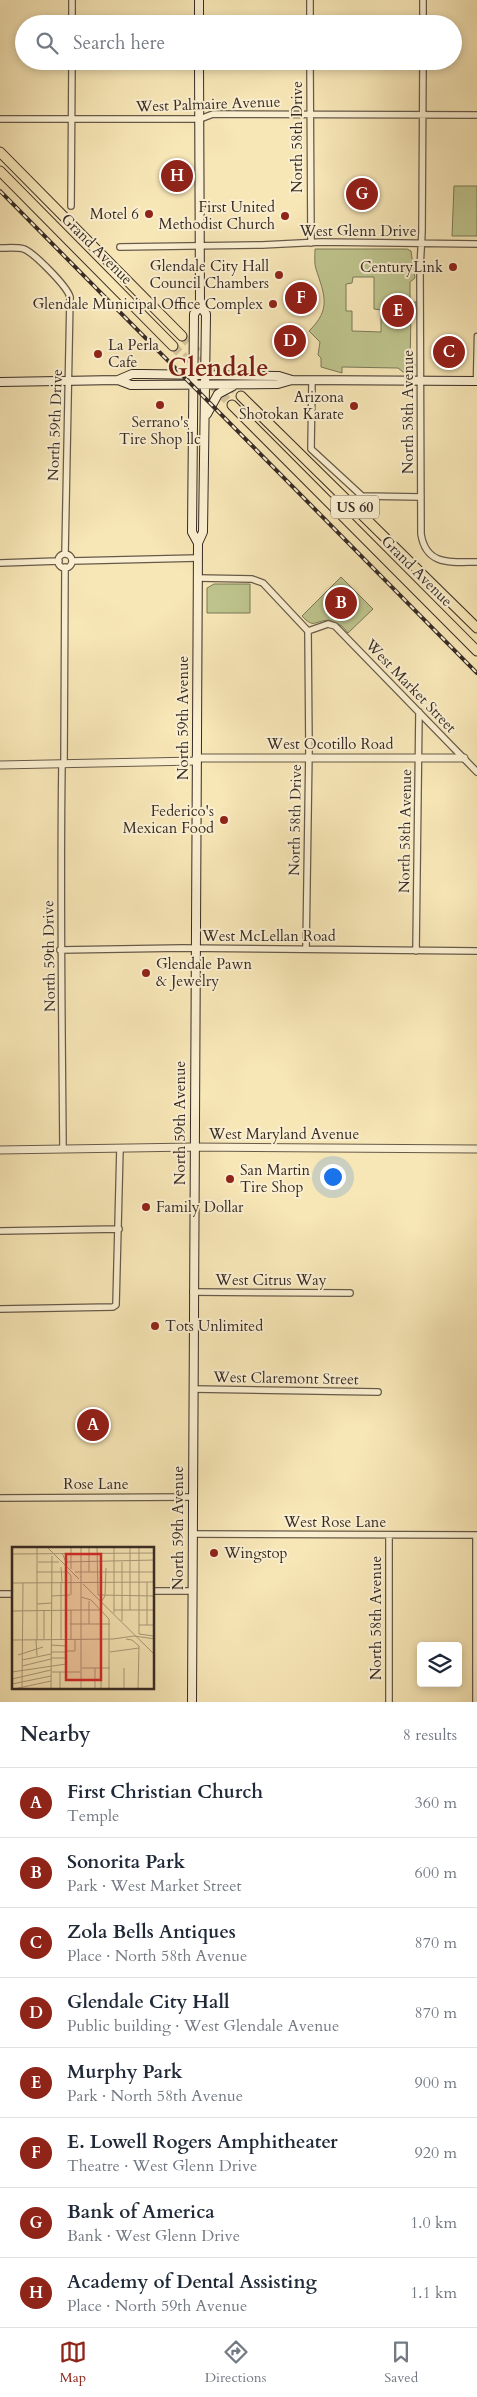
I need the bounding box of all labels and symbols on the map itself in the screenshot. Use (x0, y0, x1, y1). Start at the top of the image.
street label: North 58th Drive (287, 81, 307, 193)
street label: West Palmaire Avenue (134, 91, 281, 117)
pin: H (161, 157, 193, 195)
pin: G (346, 175, 378, 213)
place label: First United Methodist Church (159, 197, 276, 234)
place label: Motel 6 (90, 204, 139, 224)
marker: Motel 6 (143, 208, 155, 220)
street label: Grand Avenue (57, 209, 137, 289)
marker: First United Methodist Church (279, 210, 291, 222)
street label: West Glenn Drive (298, 221, 417, 241)
place label: Glendale City Hall Council Chambers (150, 256, 269, 293)
place label: CenturyLink (360, 257, 443, 277)
marker: CenturyLink (447, 261, 459, 273)
marker: Glendale City Hall Council Chambers (273, 269, 285, 281)
pin: F (285, 279, 317, 317)
pin: E (382, 292, 414, 330)
place label: Glendale Municipal Office Complex (32, 294, 264, 314)
marker: Glendale Municipal Office Complex (267, 298, 279, 310)
pin: D (274, 322, 306, 360)
pin: C (433, 333, 465, 371)
place label: La Perla Cafe (108, 335, 160, 372)
marker: La Perla Cafe (92, 348, 104, 360)
street label: North 58th Avenue (398, 350, 418, 474)
district label: Glendale (167, 351, 269, 385)
street label: North 59th Drive (43, 368, 67, 481)
place label: Arizona Shotokan Karate (239, 387, 345, 424)
marker: Serrano's Tire Shop llc (154, 399, 166, 411)
marker: Arizona Shotokan Karate (348, 400, 360, 412)
place label: Serrano's Tire Shop llc (119, 412, 201, 449)
road number: US 60 (331, 496, 379, 518)
street label: Grand Avenue (377, 531, 457, 611)
pin: B (325, 584, 357, 622)
street label: West Market Street (360, 634, 461, 737)
street label: North 59th Avenue (173, 656, 193, 780)
street label: West Ocotillo Road (266, 734, 393, 754)
street label: North 58th Drive (284, 764, 306, 876)
street label: North 58th Avenue (394, 768, 416, 893)
place label: Federico's Mexican Food (123, 801, 214, 838)
marker: Federico's Mexican Food (218, 814, 230, 826)
street label: North 59th Drive (38, 900, 60, 1012)
street label: West McLellan Road (201, 926, 336, 946)
place label: Glendale Pawn & Jewelry (156, 954, 253, 991)
marker: Glendale Pawn & Jewelry (140, 967, 152, 979)
street label: North 59th Avenue (170, 1061, 190, 1185)
street label: West Maryland Avenue (208, 1124, 360, 1144)
place label: San Martin Tire Shop (240, 1160, 311, 1197)
your location (320, 1164, 346, 1190)
marker: San Martin Tire Shop (224, 1173, 236, 1185)
place label: Family Dollar (156, 1197, 244, 1217)
marker: Family Dollar (140, 1201, 152, 1213)
street label: West Citrus Way (214, 1270, 327, 1290)
place label: Tots Unlimited (165, 1316, 263, 1336)
marker: Tots Unlimited (149, 1320, 161, 1332)
street label: West Claremont Street (212, 1367, 359, 1389)
pin: A (77, 1406, 109, 1444)
street label: North 59th Avenue (168, 1466, 188, 1590)
street label: Rose Lane (63, 1474, 129, 1494)
street label: West Rose Lane (283, 1512, 386, 1532)
place label: Wingstop (223, 1543, 288, 1563)
inset map (12, 1547, 155, 1690)
marker: Wingstop (208, 1547, 220, 1559)
street label: North 58th Avenue (366, 1556, 386, 1680)

